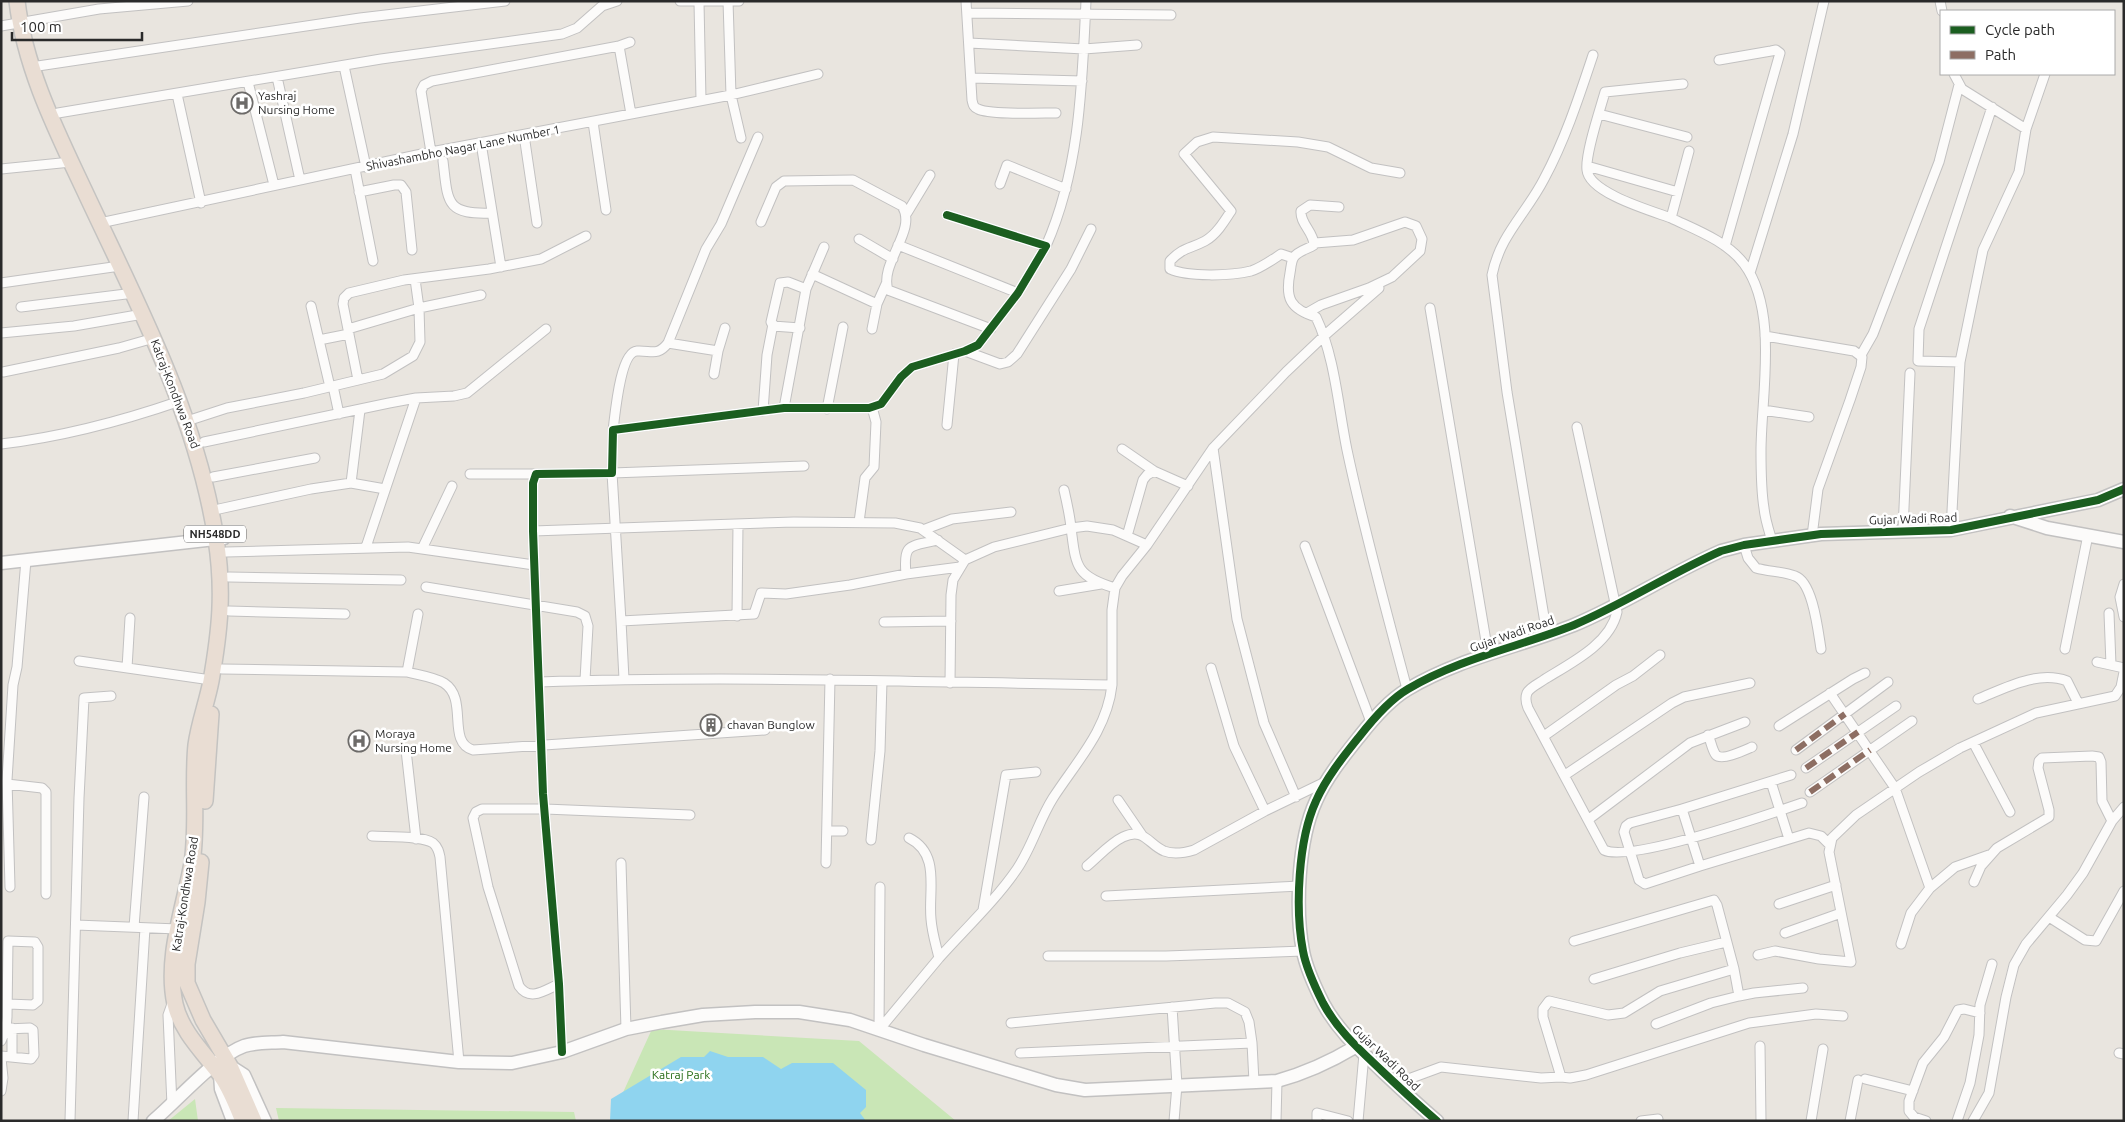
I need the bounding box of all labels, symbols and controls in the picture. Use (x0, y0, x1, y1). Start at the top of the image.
scale bar (12, 10, 142, 42)
legend (1940, 10, 2115, 75)
text: 100 m (20, 18, 62, 35)
text: Cycle path (1985, 21, 2055, 38)
text: Path (1985, 46, 2016, 63)
place label: Yashraj Nursing Home (258, 89, 335, 116)
hospital icon: Yashraj Nursing Home (230, 91, 254, 115)
street label: Shivashambho Nagar Lane Number 1 (365, 122, 561, 173)
street label: Katraj-Kondhwa Road (149, 337, 202, 450)
street label: Gujar Wadi Road (1869, 510, 1957, 527)
road number: NH548DD (184, 526, 246, 542)
street label: Gujar Wadi Road (1468, 613, 1556, 654)
building icon: chavan Bunglow (699, 713, 723, 737)
place label: chavan Bunglow (727, 718, 816, 731)
place label: Moraya Nursing Home (375, 727, 452, 754)
hospital icon: Moraya Nursing Home (347, 729, 371, 753)
street label: Katraj-Kondhwa Road (169, 836, 200, 952)
street label: Gujar Wadi Road (1350, 1022, 1423, 1093)
park label: Katraj Park (652, 1068, 710, 1081)

